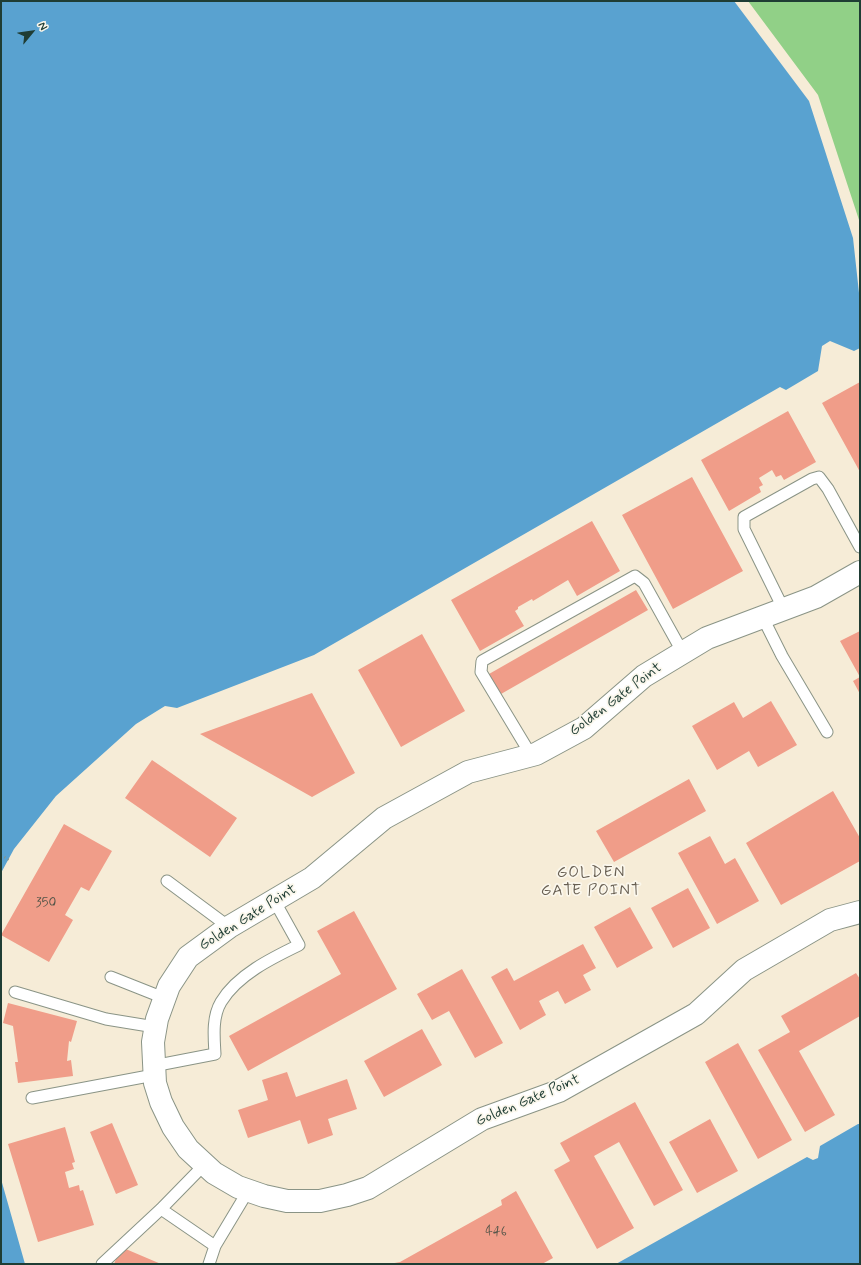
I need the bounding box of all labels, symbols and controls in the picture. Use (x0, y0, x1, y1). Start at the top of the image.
north arrow (12, 12, 52, 52)
text: N (35, 20, 50, 33)
street label: Golden Gate Point (566, 659, 666, 741)
district label: GOLDEN GATE POINT (537, 864, 645, 902)
street label: Golden Gate Point (196, 881, 300, 955)
house number: 350 (36, 895, 56, 911)
street label: Golden Gate Point (473, 1071, 583, 1131)
house number: 446 (485, 1224, 507, 1240)

